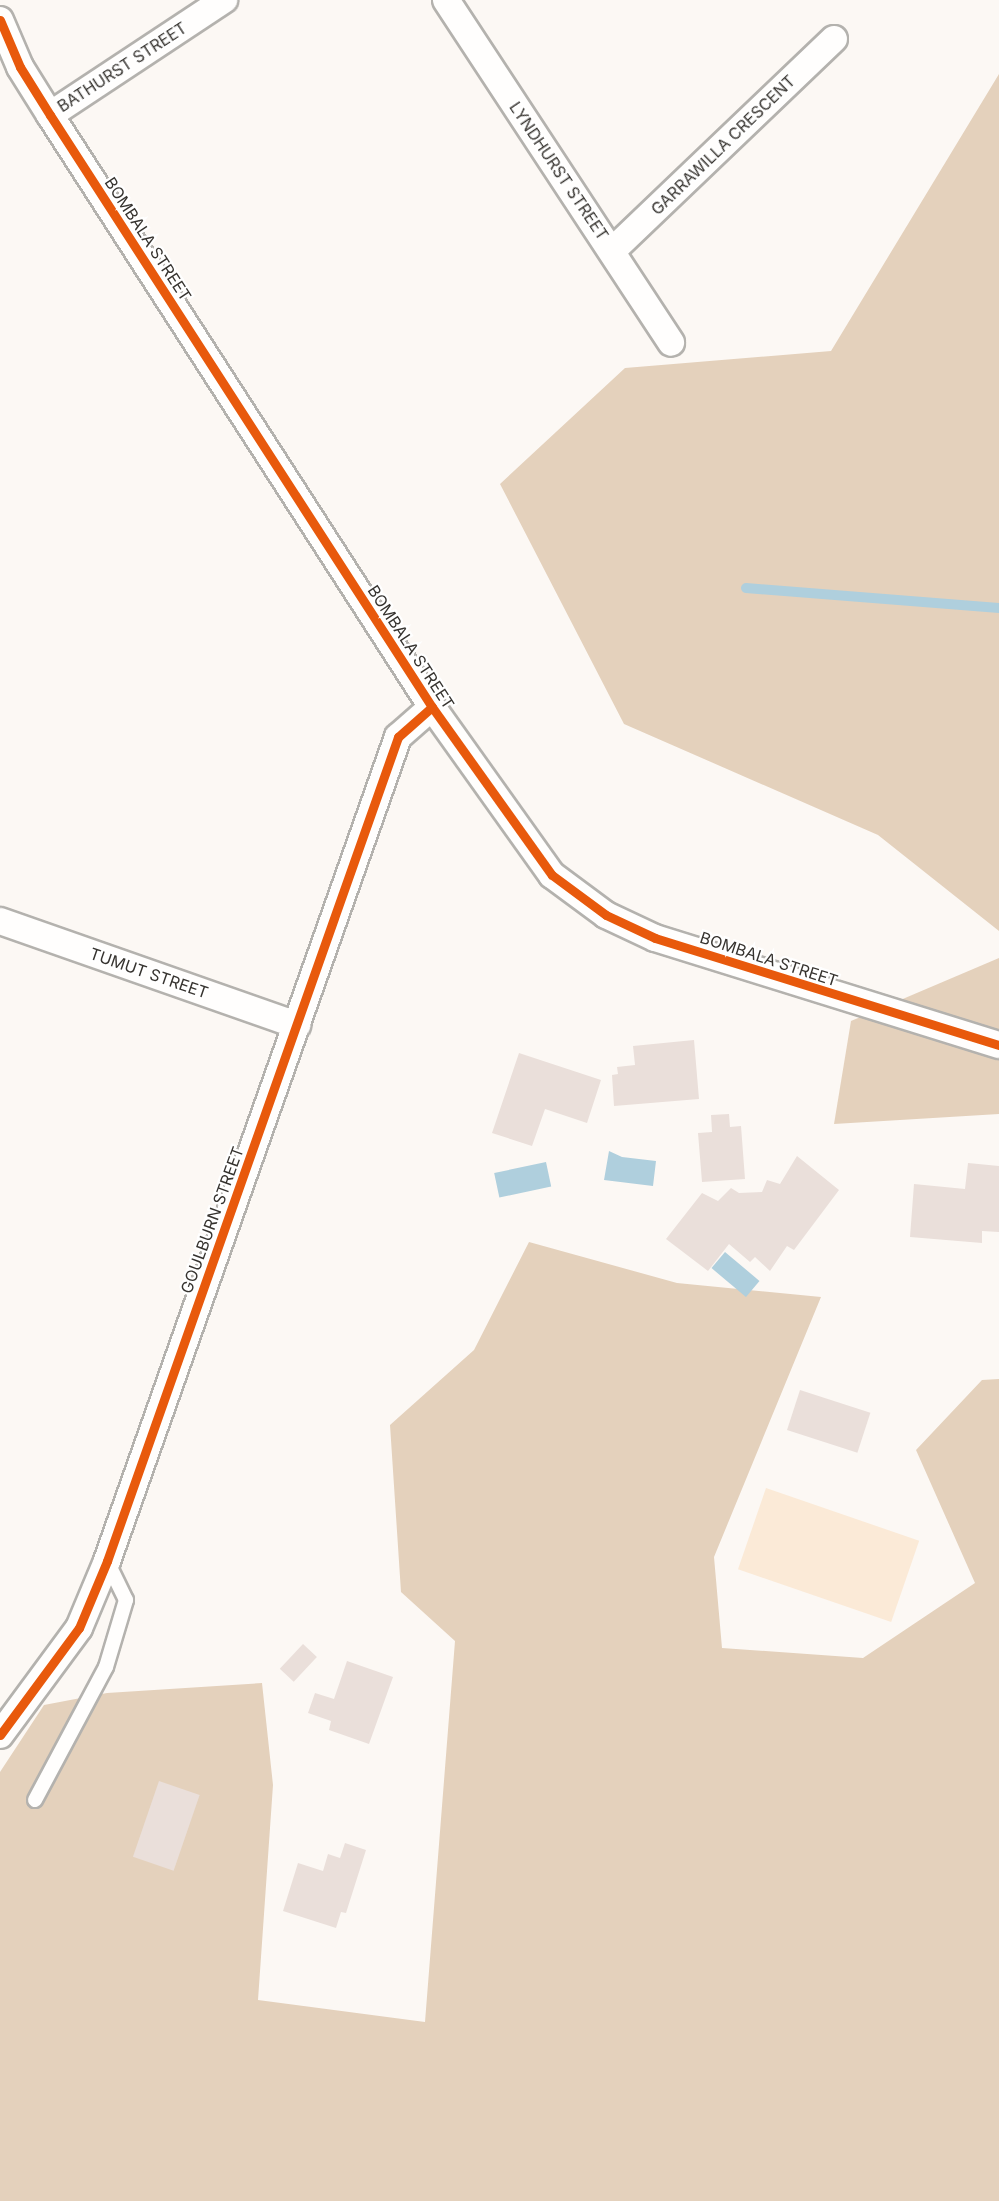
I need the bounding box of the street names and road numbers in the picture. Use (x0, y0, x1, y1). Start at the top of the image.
street label: BATHURST STREET (54, 18, 190, 116)
street label: GARRAWILLA CRESCENT (647, 71, 799, 219)
street label: LYNDHURST STREET (506, 98, 612, 244)
street label: BOMBALA STREET (101, 174, 195, 304)
street label: BOMBALA STREET (364, 582, 458, 712)
street label: BOMBALA STREET (698, 928, 840, 990)
street label: TUMUT STREET (87, 944, 211, 1002)
street label: GOULBURN STREET (177, 1144, 247, 1296)

